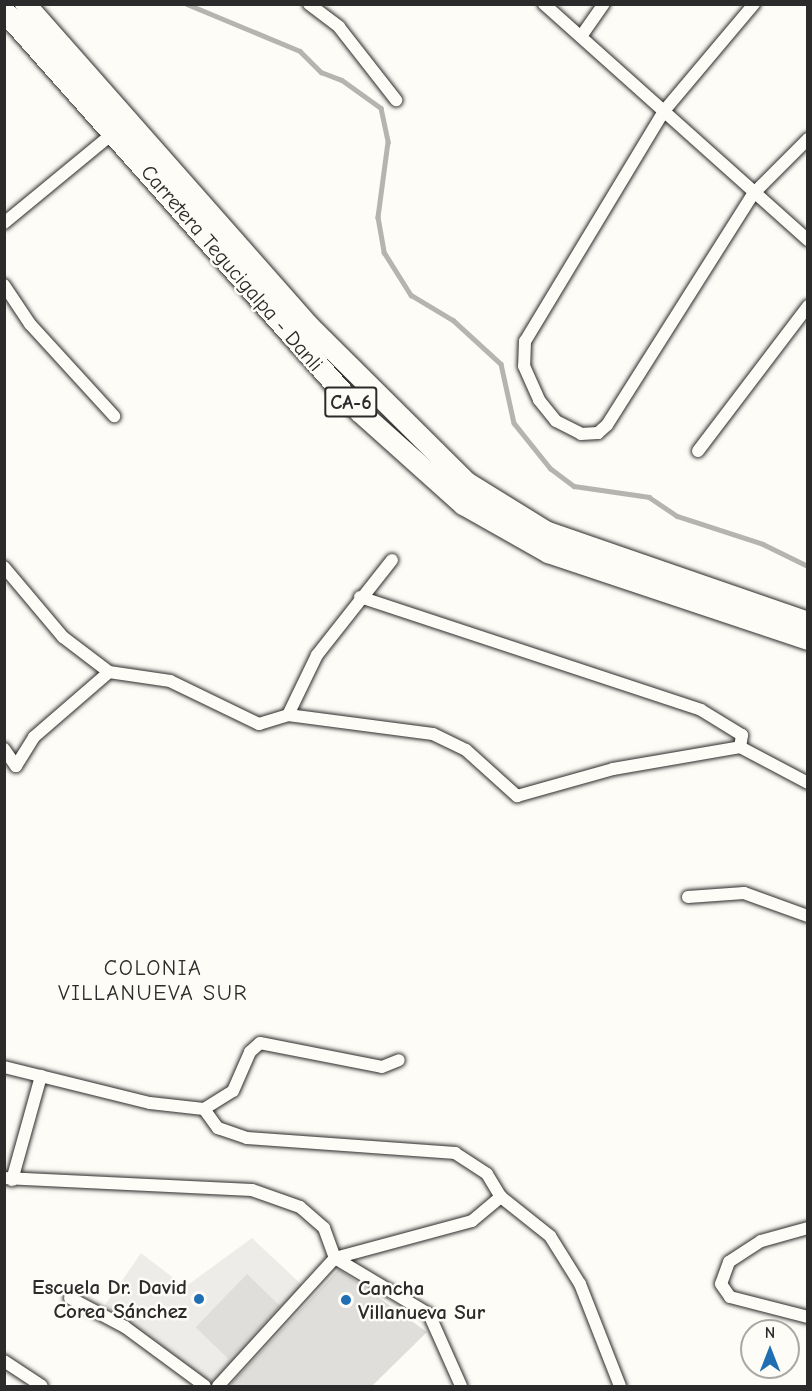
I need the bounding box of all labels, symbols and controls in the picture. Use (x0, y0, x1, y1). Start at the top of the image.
street label: Carretera Tegucigalpa - Danli (136, 160, 328, 376)
road number: CA-6 (324, 385, 378, 419)
district label: COLONIA VILLANUEVA SUR (58, 955, 248, 1006)
place label: Escuela Dr. David Corea Sánchez (32, 1274, 187, 1324)
place label: Cancha Villanueva Sur (358, 1275, 485, 1325)
marker: Escuela Dr. David Corea Sánchez (192, 1292, 206, 1306)
marker: Cancha Villanueva Sur (339, 1293, 353, 1307)
north arrow (740, 1319, 800, 1379)
text: N (765, 1324, 775, 1342)

